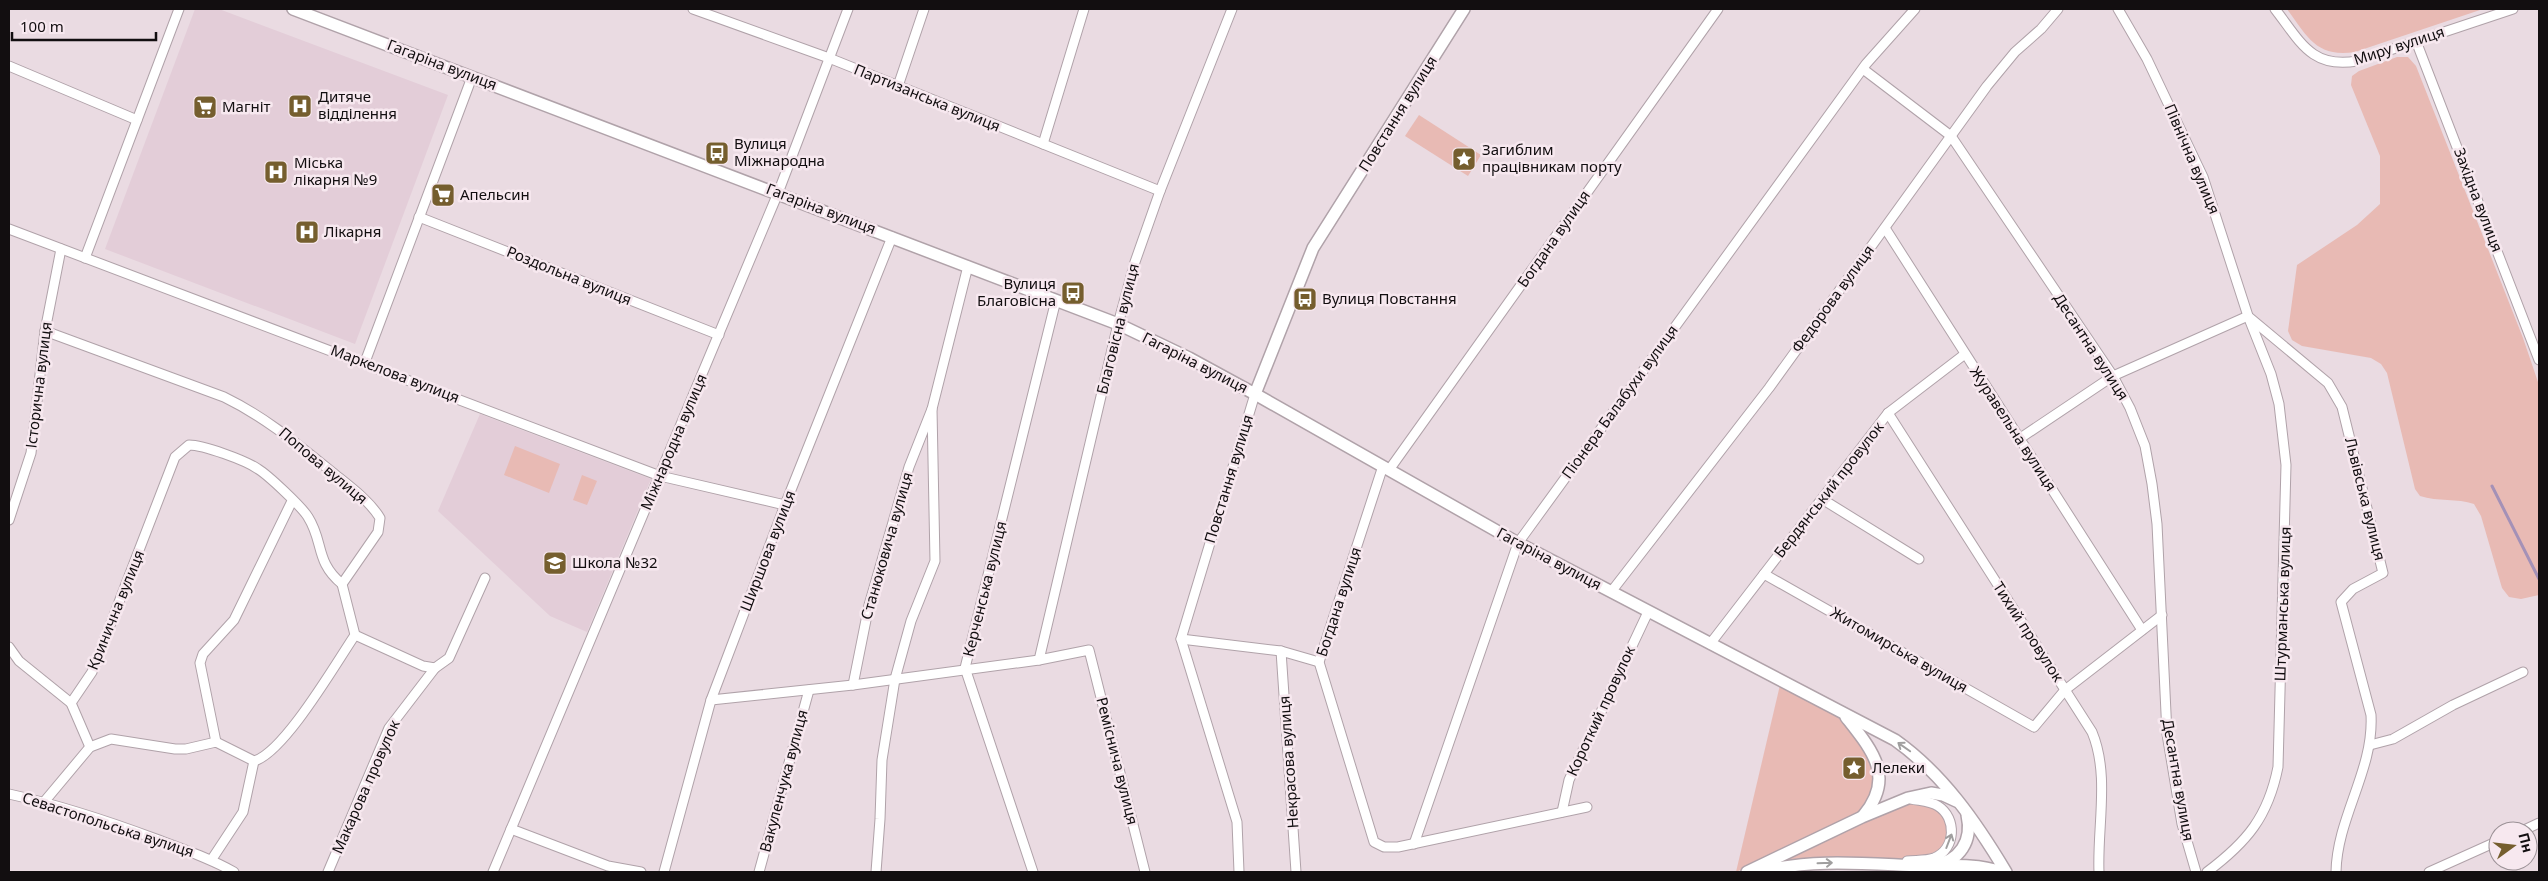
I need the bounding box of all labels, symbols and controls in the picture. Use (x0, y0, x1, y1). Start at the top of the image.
scale bar (12, 10, 156, 42)
text: 100 m (20, 16, 64, 36)
street label: Миру вулиця (2351, 21, 2447, 69)
street label: Гагаріна вулиця (385, 34, 500, 94)
street label: Повстання вулиця (1353, 52, 1441, 175)
street label: Партизанська вулиця (851, 59, 1003, 136)
place label: Дитяче відділення (318, 86, 397, 123)
hospital icon: Дитяче відділення (287, 93, 313, 119)
supermarket icon: Магніт (192, 94, 218, 120)
place label: Магніт (222, 96, 271, 116)
street label: Північна вулиця (2161, 100, 2225, 217)
place label: Вулиця Міжнародна (734, 133, 825, 170)
place label: Загиблим працівникам порту (1482, 139, 1622, 176)
bus stop icon: Вулиця Міжнародна (704, 140, 730, 166)
street label: Західна вулиця (2450, 145, 2508, 255)
place icon: Загиблим працівникам порту (1451, 146, 1477, 172)
place label: Міська лікарня №9 (294, 152, 377, 189)
hospital icon: Міська лікарня №9 (263, 159, 289, 185)
street label: Гагаріна вулиця (764, 178, 879, 238)
supermarket icon: Апельсин (430, 182, 456, 208)
place label: Апельсин (460, 184, 530, 204)
street label: Богдана вулиця (1512, 186, 1594, 291)
hospital icon: Лікарня (294, 219, 320, 245)
place label: Лікарня (324, 221, 381, 241)
street label: Роздольна вулиця (504, 241, 635, 309)
street label: Федорова вулиця (1786, 241, 1878, 356)
street label: Благовісна вулиця (1091, 261, 1143, 396)
place label: Вулиця Благовісна (977, 273, 1056, 310)
bus stop icon: Вулиця Благовісна (1060, 280, 1086, 306)
bus stop icon: Вулиця Повстання (1292, 286, 1318, 312)
place label: Вулиця Повстання (1322, 288, 1457, 308)
street label: Десантна вулиця (2050, 289, 2134, 404)
street label: Історична вулиця (20, 321, 56, 449)
street label: Піонера Балабухи вулиця (1557, 321, 1682, 482)
street label: Гагаріна вулиця (1139, 327, 1252, 397)
street label: Маркелова вулиця (328, 339, 463, 407)
street label: Журавельна вулиця (1966, 362, 2062, 495)
street label: Міжнародна вулиця (635, 371, 711, 513)
street label: Повстання вулиця (1199, 412, 1257, 545)
street label: Бердянський провулок (1769, 417, 1888, 562)
street label: Попова вулиця (275, 422, 372, 508)
street label: Львівська вулиця (2341, 435, 2391, 562)
street label: Станюковича вулиця (855, 470, 917, 622)
street label: Ширшова вулиця (735, 487, 799, 614)
street label: Керченська вулиця (957, 519, 1011, 659)
street label: Гагаріна вулиця (1494, 522, 1605, 594)
street label: Штурманська вулиця (2269, 526, 2295, 682)
street label: Богдана вулиця (1311, 544, 1365, 659)
street label: Кринична вулиця (82, 547, 148, 673)
school or university icon: Школа №32 (542, 550, 568, 576)
place label: Школа №32 (572, 552, 658, 572)
street label: Тихий провулок (1989, 578, 2069, 685)
street label: Житомирська вулиця (1827, 602, 1972, 697)
street label: Короткий провулок (1561, 642, 1639, 779)
street label: Реміснича вулиця (1092, 695, 1143, 827)
street label: Некрасова вулиця (1273, 695, 1303, 829)
street label: Вакуленчука вулиця (754, 707, 812, 854)
street label: Макарова провулок (327, 716, 404, 857)
street label: Десантна вулиця (2158, 717, 2200, 842)
one-way arrow (1898, 742, 1912, 752)
place icon: Лелеки (1841, 755, 1867, 781)
place label: Лелеки (1872, 757, 1925, 777)
street label: Севастопольська вулиця (20, 787, 197, 861)
north arrow (2488, 821, 2538, 871)
text: Пн (2514, 830, 2538, 855)
one-way arrow (1945, 834, 1954, 849)
one-way arrow (1816, 858, 1833, 868)

